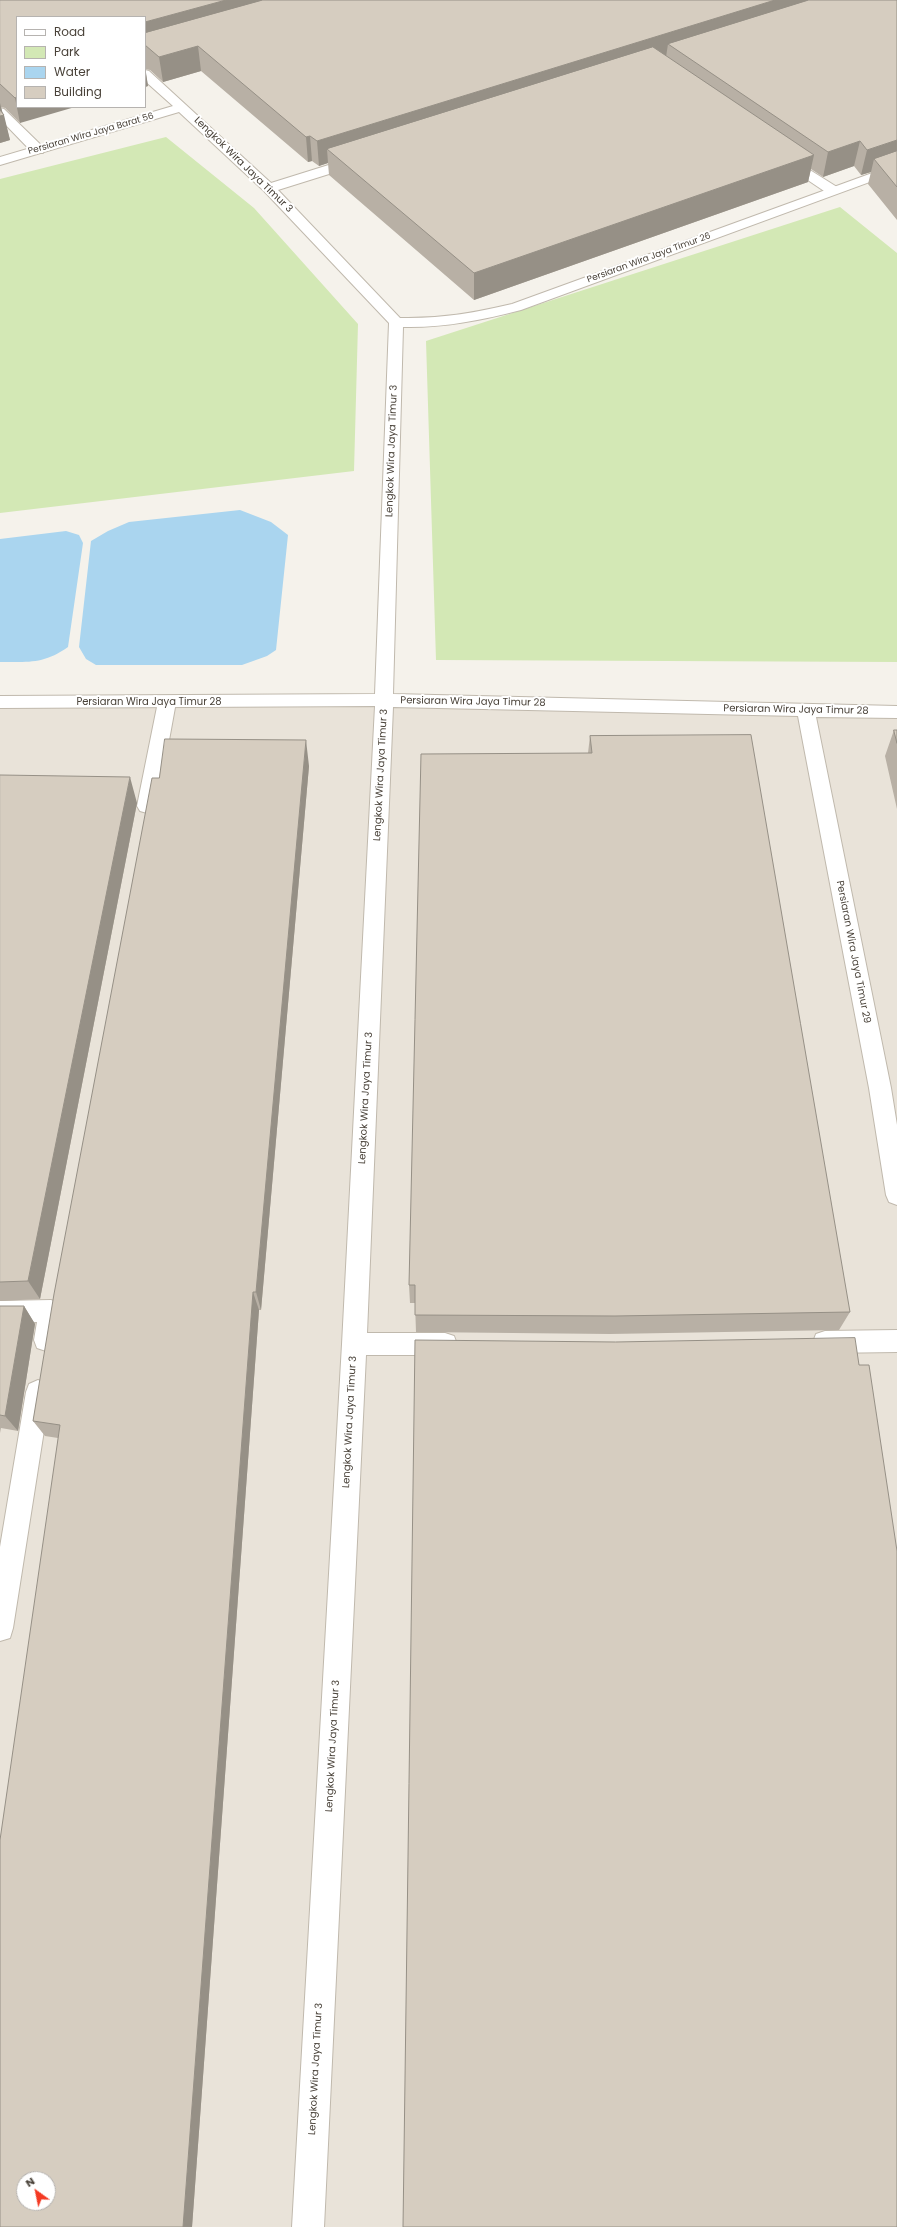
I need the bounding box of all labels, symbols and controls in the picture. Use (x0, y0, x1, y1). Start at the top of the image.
legend (16, 16, 146, 108)
text: Road (54, 23, 85, 40)
text: Park (54, 43, 80, 60)
text: Water (54, 63, 90, 80)
text: Building (54, 83, 102, 100)
street label: Persiaran Wira Jaya Barat 56 (27, 111, 155, 157)
street label: Lengkok Wira Jaya Timur 3 (191, 115, 295, 215)
street label: Persiaran Wira Jaya Timur 26 (586, 231, 712, 285)
street label: Lengkok Wira Jaya Timur 3 (384, 385, 400, 517)
street label: Persiaran Wira Jaya Timur 28 (400, 695, 546, 709)
street label: Persiaran Wira Jaya Timur 28 (76, 696, 222, 708)
street label: Persiaran Wira Jaya Timur 28 (723, 703, 869, 717)
street label: Lengkok Wira Jaya Timur 3 (372, 709, 390, 841)
street label: Persiaran Wira Jaya Timur 29 (833, 880, 873, 1024)
street label: Lengkok Wira Jaya Timur 3 (357, 1032, 375, 1164)
street label: Lengkok Wira Jaya Timur 3 (341, 1356, 359, 1488)
street label: Lengkok Wira Jaya Timur 3 (324, 1680, 342, 1812)
street label: Lengkok Wira Jaya Timur 3 (307, 2003, 325, 2135)
north arrow (16, 2171, 56, 2211)
text: N (22, 2173, 38, 2191)

